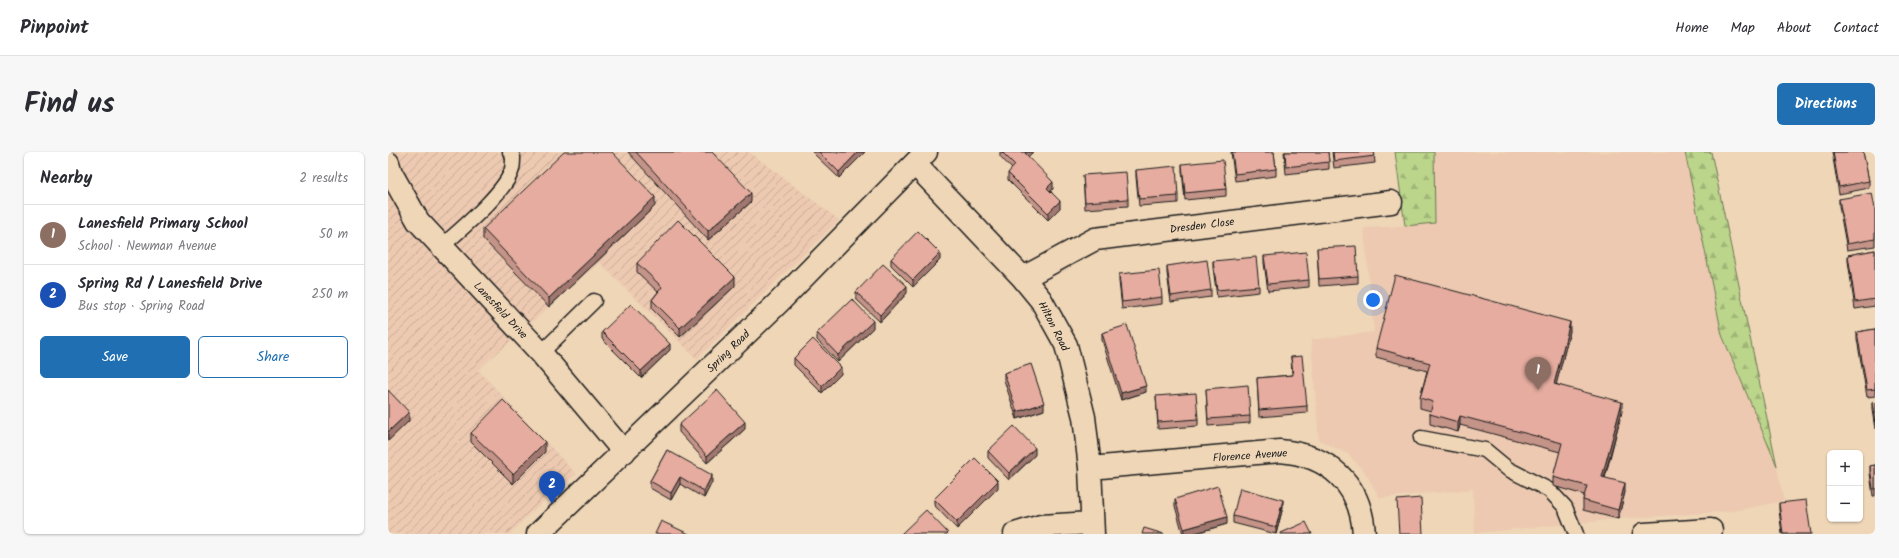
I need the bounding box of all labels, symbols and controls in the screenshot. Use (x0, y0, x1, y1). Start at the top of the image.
text: Pinpoint (20, 13, 89, 43)
text: Home (1675, 17, 1709, 39)
text: Map (1731, 17, 1755, 39)
text: About (1777, 17, 1811, 39)
text: Contact (1833, 17, 1879, 39)
text: Find us (24, 82, 115, 127)
button: Directions (1777, 83, 1875, 125)
text: Nearby (40, 165, 92, 192)
text: 2 results (300, 168, 348, 189)
text: Lanesfield Primary School (78, 212, 248, 236)
street label: Dresden Close (1169, 213, 1236, 239)
text: 1 (51, 224, 55, 245)
text: 50 m (319, 224, 348, 245)
text: School · Newman Avenue (78, 236, 216, 257)
text: Spring Rd / Lanesfield Drive (78, 272, 262, 296)
street label: Lanesfield Drive (469, 278, 532, 344)
text: 2 (49, 284, 57, 305)
text: 250 m (311, 284, 348, 305)
your location (1363, 290, 1383, 310)
text: Bus stop · Spring Road (78, 296, 204, 317)
street label: Hilton Road (1033, 298, 1074, 355)
street label: Spring Road (703, 326, 755, 377)
button: Save (40, 336, 190, 378)
button: Share (198, 336, 348, 378)
pin: 1 (1525, 357, 1551, 390)
street label: Florence Avenue (1212, 444, 1288, 468)
map controls (1827, 450, 1863, 522)
button: + (1827, 450, 1863, 486)
pin: 2 (539, 471, 565, 504)
button: − (1827, 486, 1863, 522)

